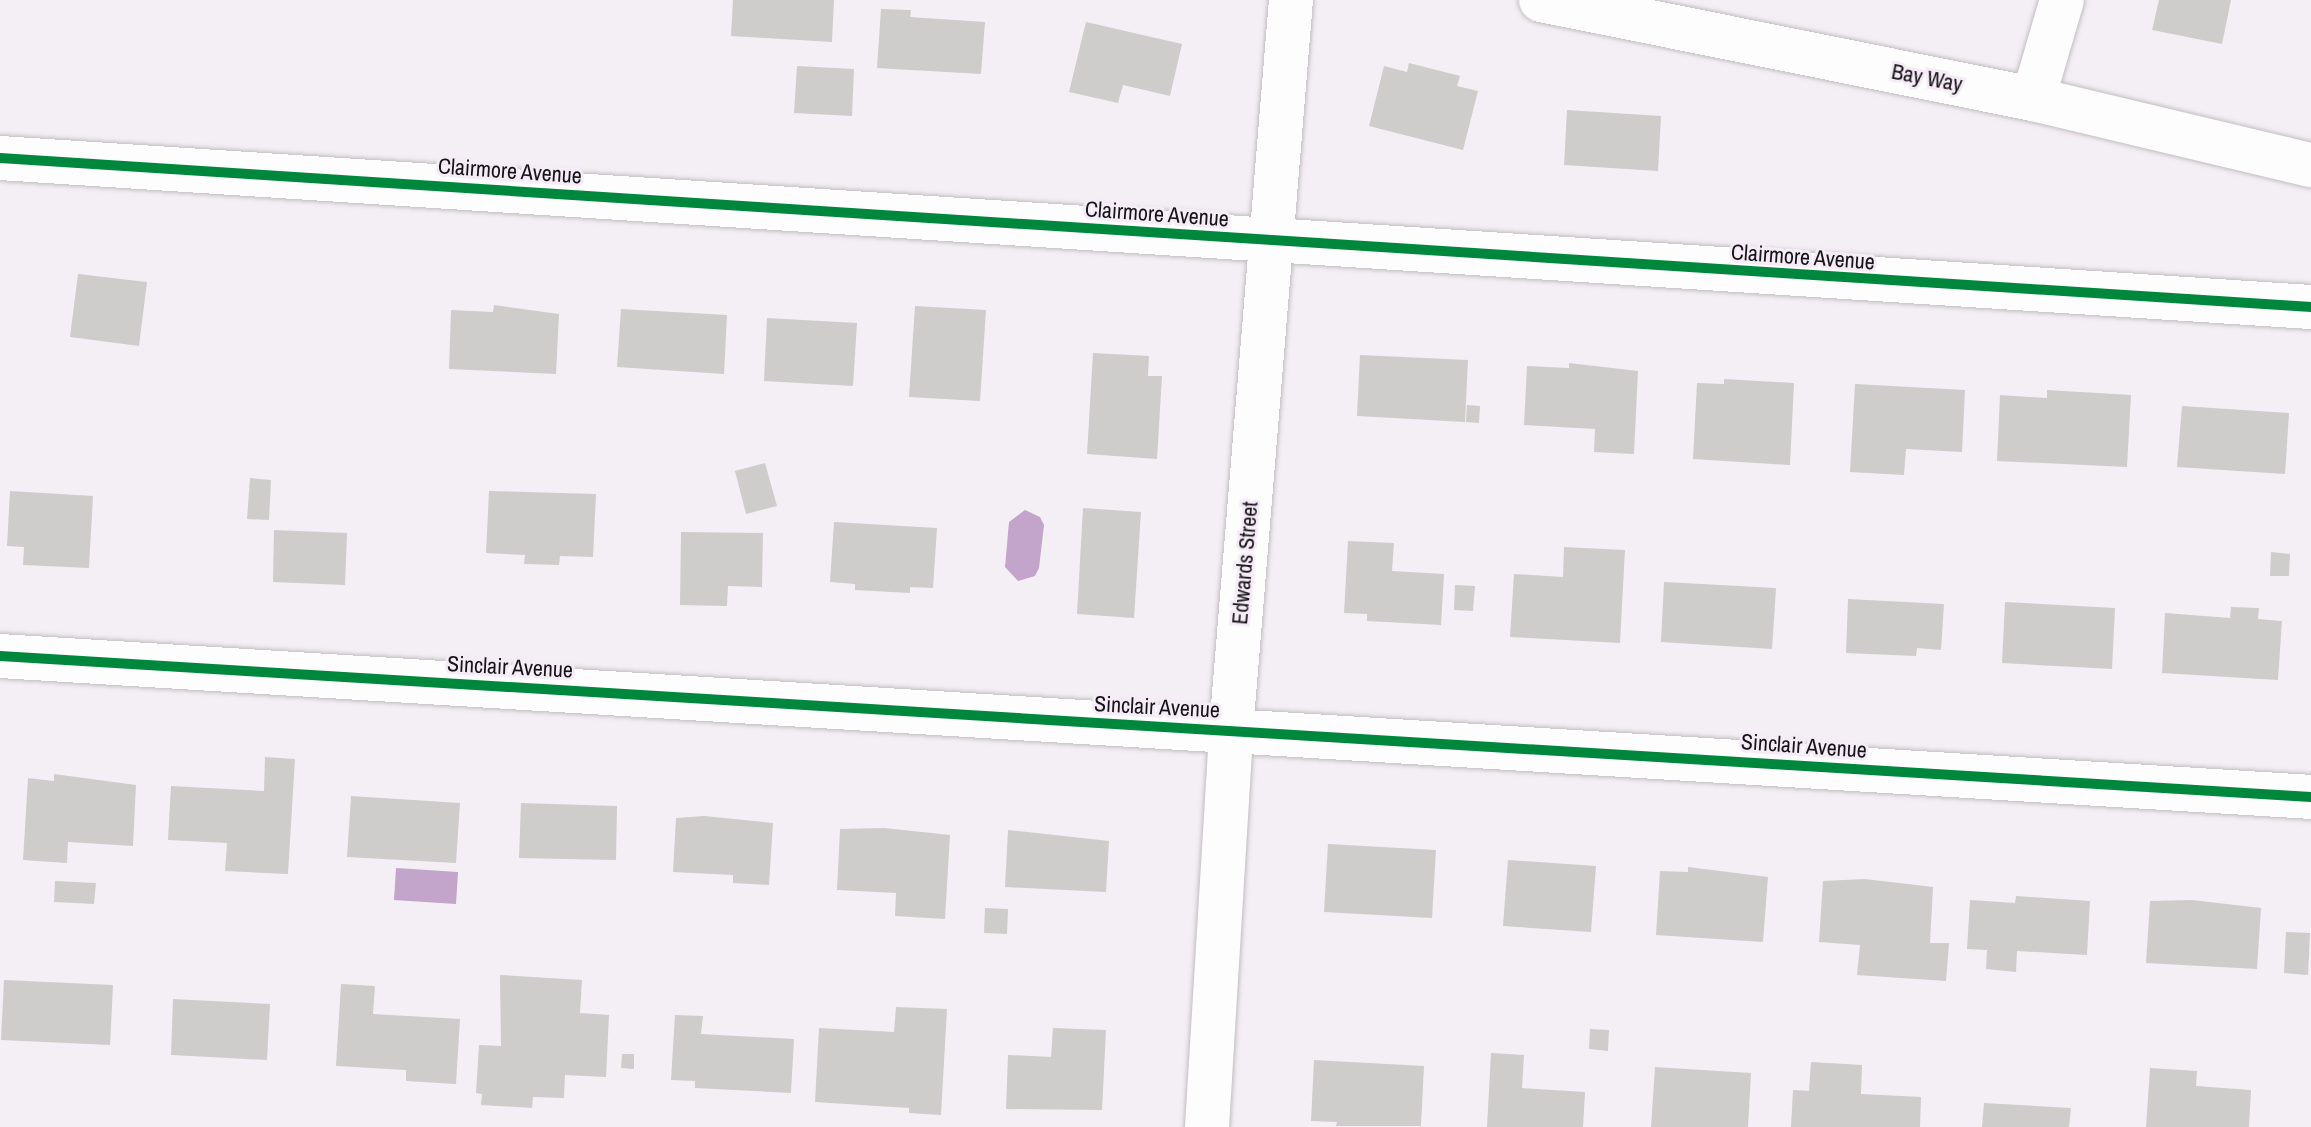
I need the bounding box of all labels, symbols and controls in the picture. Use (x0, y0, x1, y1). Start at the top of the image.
street label: Bay Way (1889, 58, 1965, 98)
street label: Clairmore Avenue (437, 153, 583, 189)
street label: Clairmore Avenue (1084, 196, 1230, 232)
street label: Clairmore Avenue (1730, 239, 1876, 275)
street label: Edwards Street (1226, 500, 1264, 626)
street label: Sinclair Avenue (446, 650, 574, 684)
street label: Sinclair Avenue (1093, 690, 1221, 724)
street label: Sinclair Avenue (1740, 728, 1868, 764)

